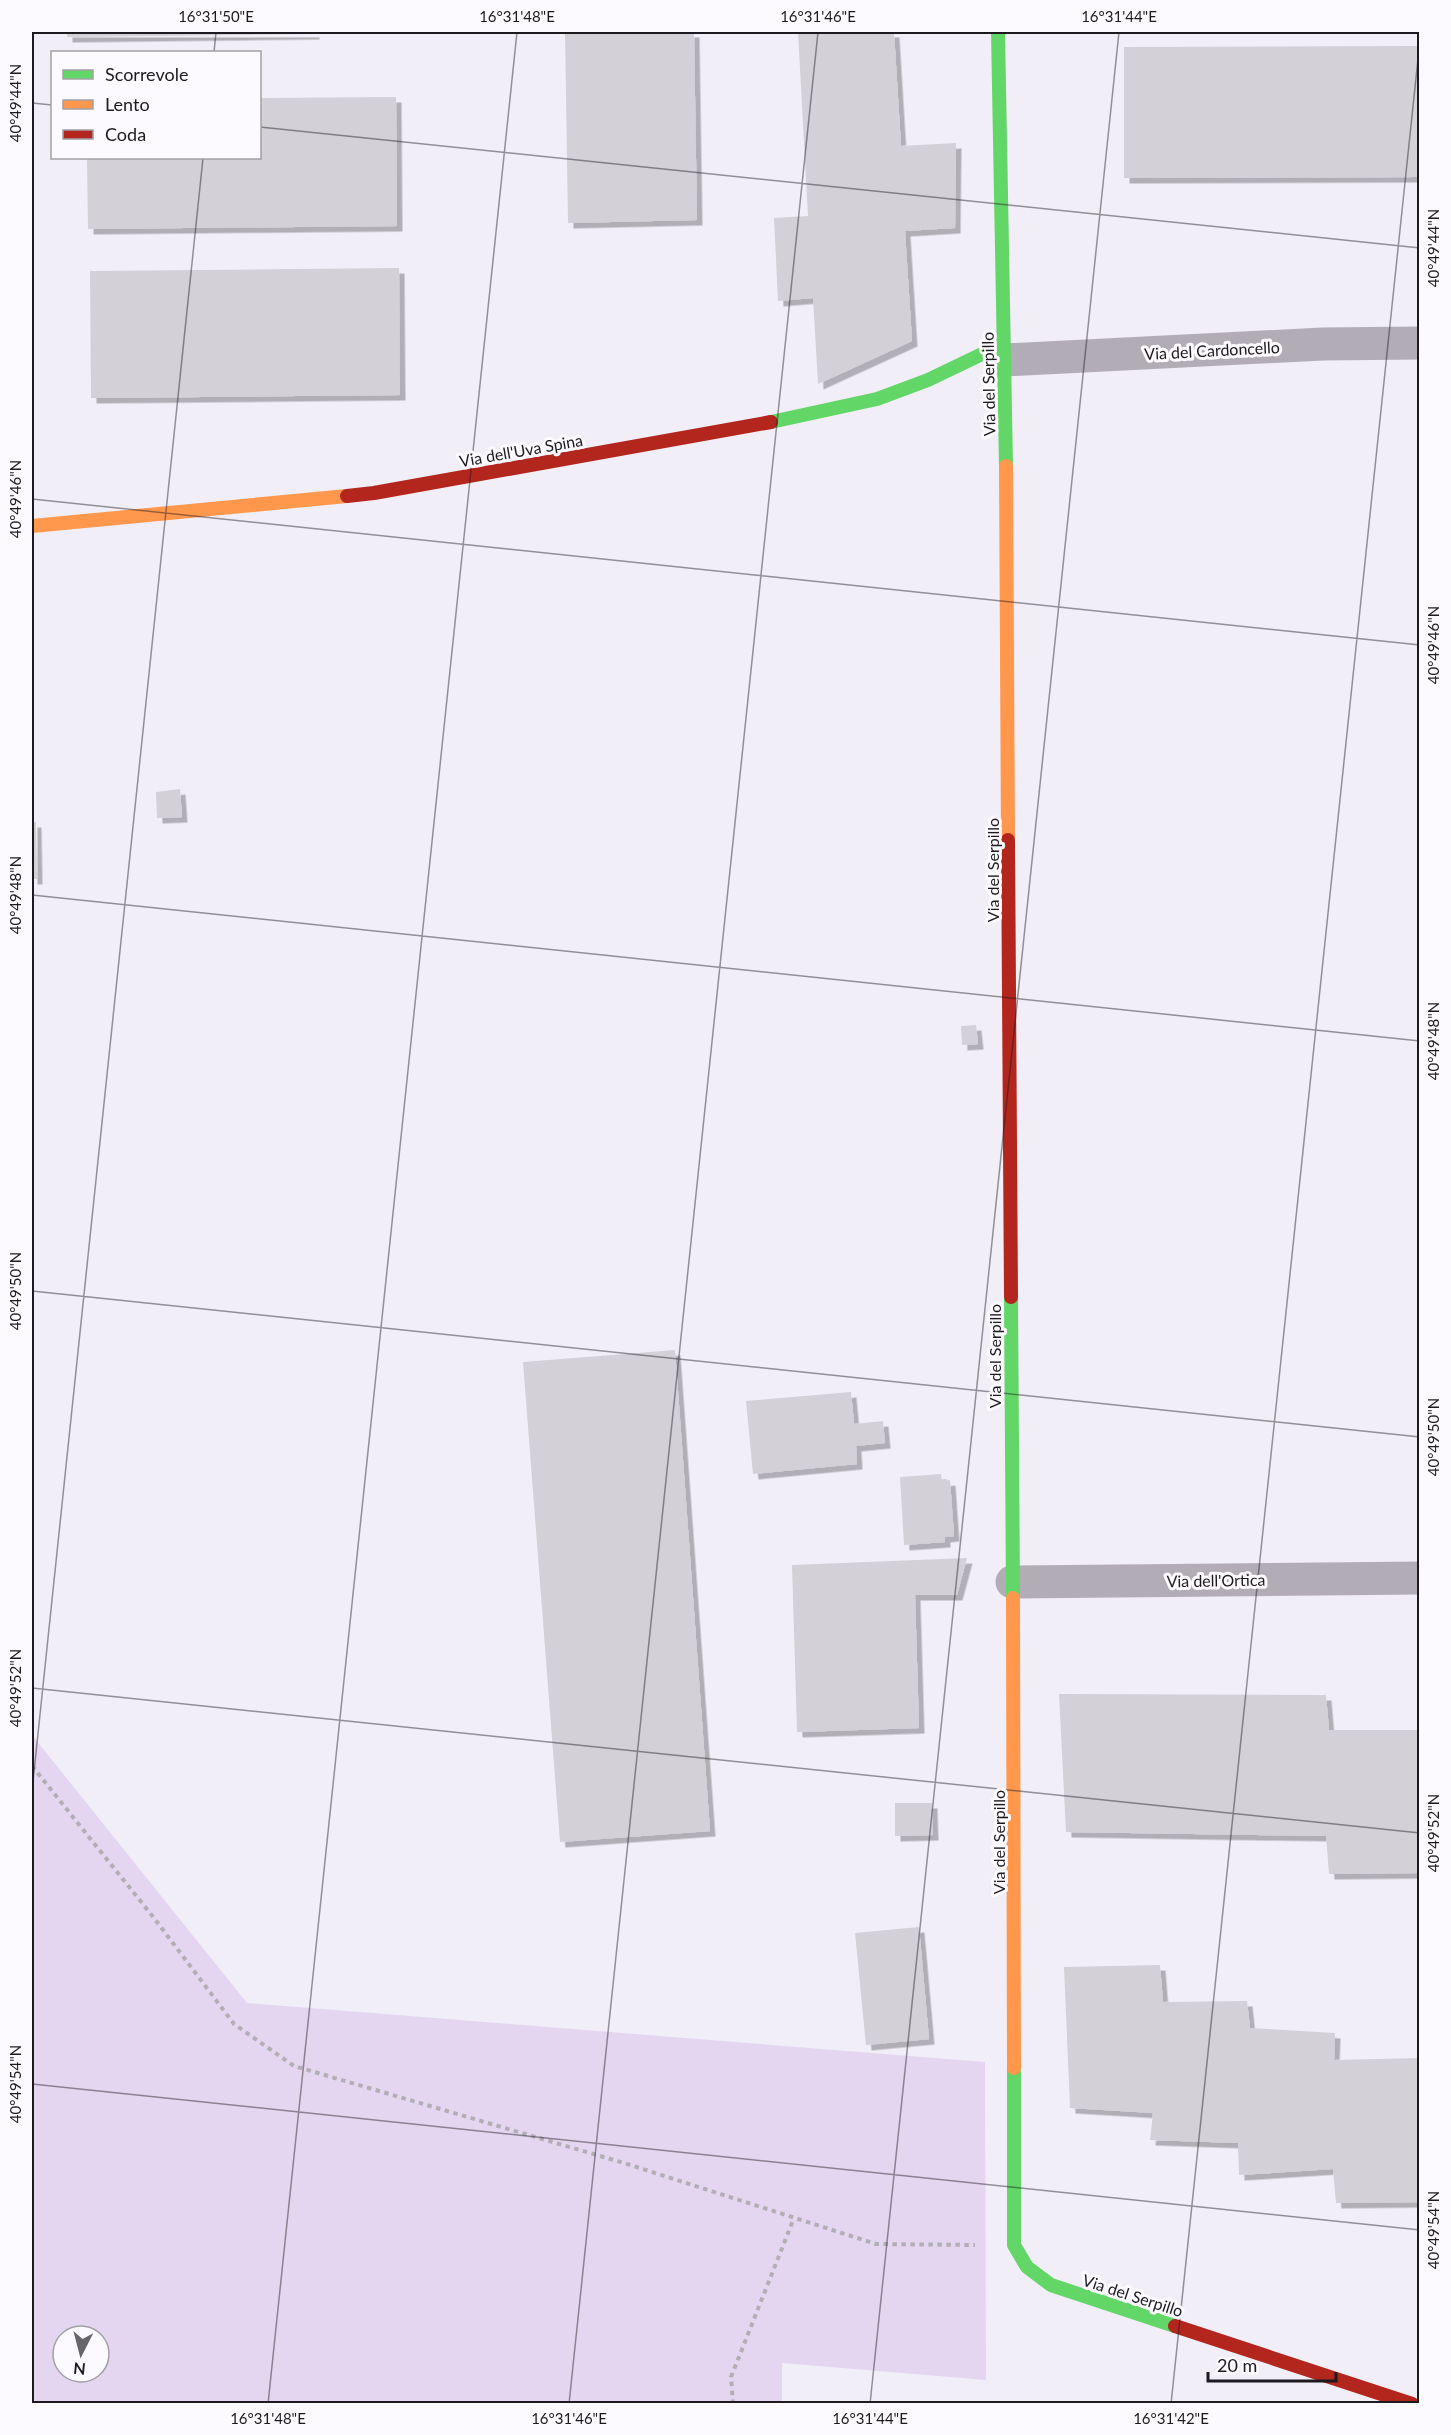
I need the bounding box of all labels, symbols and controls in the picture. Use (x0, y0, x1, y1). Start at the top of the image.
text: 16°31'50"E (178, 7, 254, 25)
text: 16°31'48"E (479, 7, 555, 25)
text: 16°31'46"E (780, 7, 856, 25)
text: 16°31'44"E (1081, 7, 1157, 25)
legend (51, 51, 261, 159)
text: Scorrevole (105, 63, 188, 85)
text: 40°49'44"N (6, 64, 24, 142)
text: Lento (105, 93, 150, 115)
text: Coda (105, 123, 146, 145)
text: 40°49'44"N (1424, 209, 1442, 287)
street label: Via del Serpillo (978, 332, 998, 436)
street label: Via del Cardoncello (1144, 337, 1280, 363)
street label: Via dell'Uva Spina (458, 430, 584, 470)
text: 40°49'46"N (6, 460, 24, 538)
text: 40°49'46"N (1424, 606, 1442, 684)
street label: Via del Serpillo (983, 818, 1002, 922)
text: 40°49'48"N (6, 856, 24, 934)
text: 40°49'48"N (1424, 1002, 1442, 1080)
text: 40°49'50"N (6, 1252, 24, 1330)
street label: Via del Serpillo (985, 1304, 1004, 1408)
text: 40°49'50"N (1424, 1398, 1442, 1476)
street label: Via dell'Ortica (1166, 1570, 1266, 1590)
text: 40°49'52"N (6, 1649, 24, 1727)
street label: Via del Serpillo (989, 1790, 1008, 1894)
text: 40°49'52"N (1424, 1794, 1442, 1872)
text: 40°49'54"N (6, 2045, 24, 2123)
text: 40°49'54"N (1424, 2191, 1442, 2269)
street label: Via del Serpillo (1080, 2270, 1186, 2320)
north arrow (51, 2324, 111, 2384)
scale bar (1208, 2345, 1336, 2383)
text: 20 m (1217, 2354, 1257, 2376)
text: N (72, 2359, 87, 2380)
text: 16°31'48"E (230, 2409, 306, 2427)
text: 16°31'46"E (531, 2409, 607, 2427)
text: 16°31'44"E (832, 2409, 908, 2427)
text: 16°31'42"E (1133, 2409, 1209, 2427)

